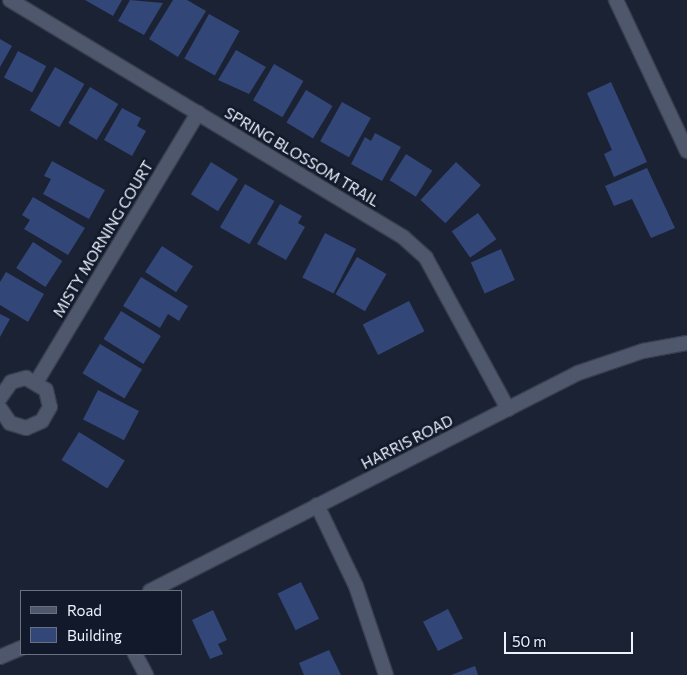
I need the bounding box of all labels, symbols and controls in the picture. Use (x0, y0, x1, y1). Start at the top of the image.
street label: SPRING BLOSSOM TRAIL (221, 104, 383, 210)
street label: MISTY MORNING COURT (49, 157, 157, 321)
street label: HARRIS ROAD (358, 411, 456, 473)
legend (20, 590, 182, 655)
text: Road (67, 601, 102, 619)
scale bar (507, 622, 636, 654)
text: Building (67, 626, 122, 644)
text: 50 m (512, 632, 546, 650)

